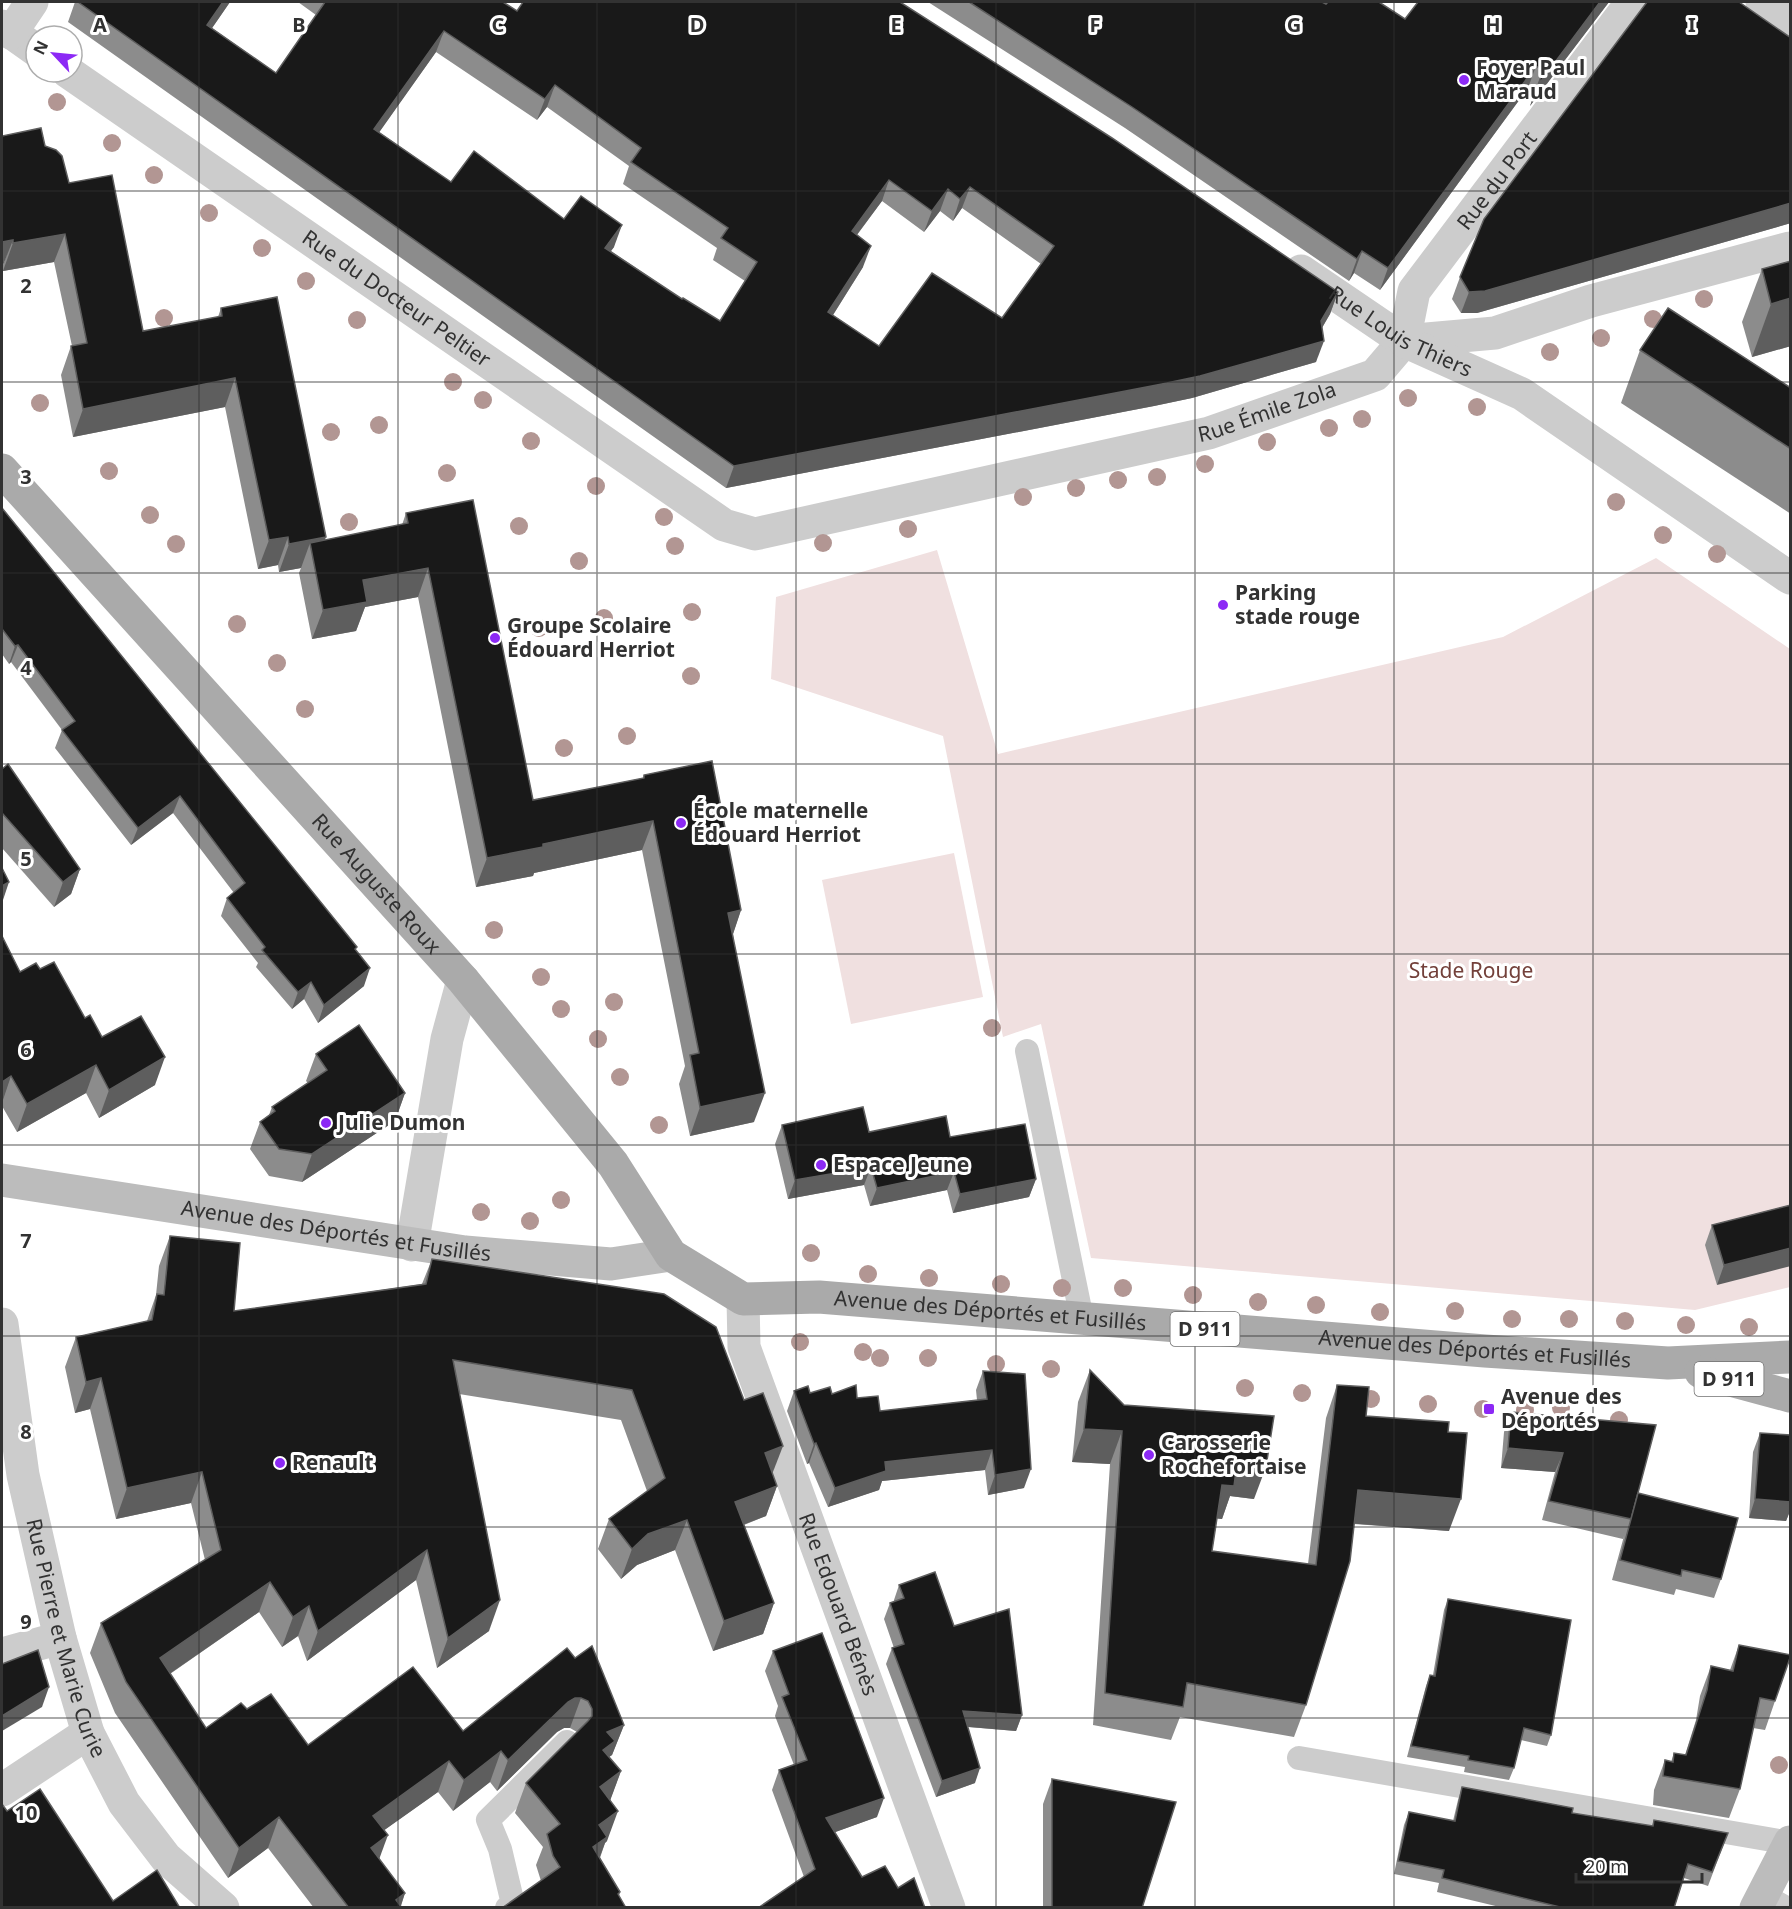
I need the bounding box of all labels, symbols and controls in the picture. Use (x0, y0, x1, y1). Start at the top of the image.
text: A (93, 11, 107, 38)
text: B (292, 11, 306, 38)
text: C (492, 11, 505, 38)
text: D (690, 11, 704, 38)
text: E (890, 11, 902, 38)
text: F (1090, 11, 1100, 38)
text: G (1287, 11, 1301, 38)
text: H (1485, 11, 1501, 38)
text: I (1688, 11, 1696, 38)
north arrow (24, 24, 84, 84)
text: N (28, 37, 53, 58)
place label: Foyer Paul Maraud (1476, 53, 1585, 105)
marker: Foyer Paul Maraud (1457, 73, 1471, 87)
street label: Rue du Port (1450, 125, 1543, 235)
street label: Rue du Docteur Peltier (297, 223, 497, 373)
text: 2 (20, 272, 32, 299)
street label: Rue Louis Thiers (1324, 279, 1477, 383)
street label: Rue Émile Zola (1195, 375, 1340, 448)
text: 3 (20, 463, 32, 490)
place label: Parking stade rouge (1235, 578, 1360, 630)
marker: Parking stade rouge (1216, 598, 1230, 612)
place label: Groupe Scolaire Édouard Herriot (507, 611, 675, 663)
marker: Groupe Scolaire Édouard Herriot (488, 631, 502, 645)
text: 4 (20, 654, 32, 681)
place label: École maternelle Édouard Herriot (693, 796, 868, 848)
street label: Rue Auguste Roux (306, 807, 448, 960)
marker: École maternelle Édouard Herriot (674, 816, 688, 830)
text: 5 (20, 845, 32, 872)
park label: Stade Rouge (1409, 956, 1533, 984)
text: 6 (20, 1036, 32, 1063)
place label: Julie Dumon (336, 1108, 465, 1136)
marker: Julie Dumon (319, 1116, 333, 1130)
place label: Espace Jeune (833, 1150, 969, 1178)
marker: Espace Jeune (814, 1158, 828, 1172)
street label: Avenue des Déportés et Fusillés (179, 1193, 492, 1267)
text: 7 (20, 1227, 32, 1254)
street label: Avenue des Déportés et Fusillés (833, 1283, 1148, 1336)
road number: D 911 (1170, 1312, 1240, 1346)
street label: Avenue des Déportés et Fusillés (1318, 1323, 1632, 1374)
road number: D 911 (1694, 1362, 1764, 1396)
place label: Avenue des Déportés (1501, 1382, 1622, 1434)
marker: Avenue des Déportés (1482, 1402, 1496, 1416)
text: 8 (20, 1418, 32, 1445)
place label: Carosserie Rochefortaise (1161, 1428, 1307, 1480)
place label: Renault (292, 1448, 374, 1476)
marker: Carosserie Rochefortaise (1142, 1448, 1156, 1462)
marker: Renault (273, 1456, 287, 1470)
street label: Rue Edouard Bénès (793, 1509, 885, 1699)
street label: Rue Pierre et Marie Curie (20, 1516, 113, 1762)
text: 9 (20, 1608, 32, 1635)
text: 10 (15, 1799, 37, 1826)
scale bar (1576, 1846, 1702, 1884)
text: 20 m (1585, 1854, 1627, 1878)

